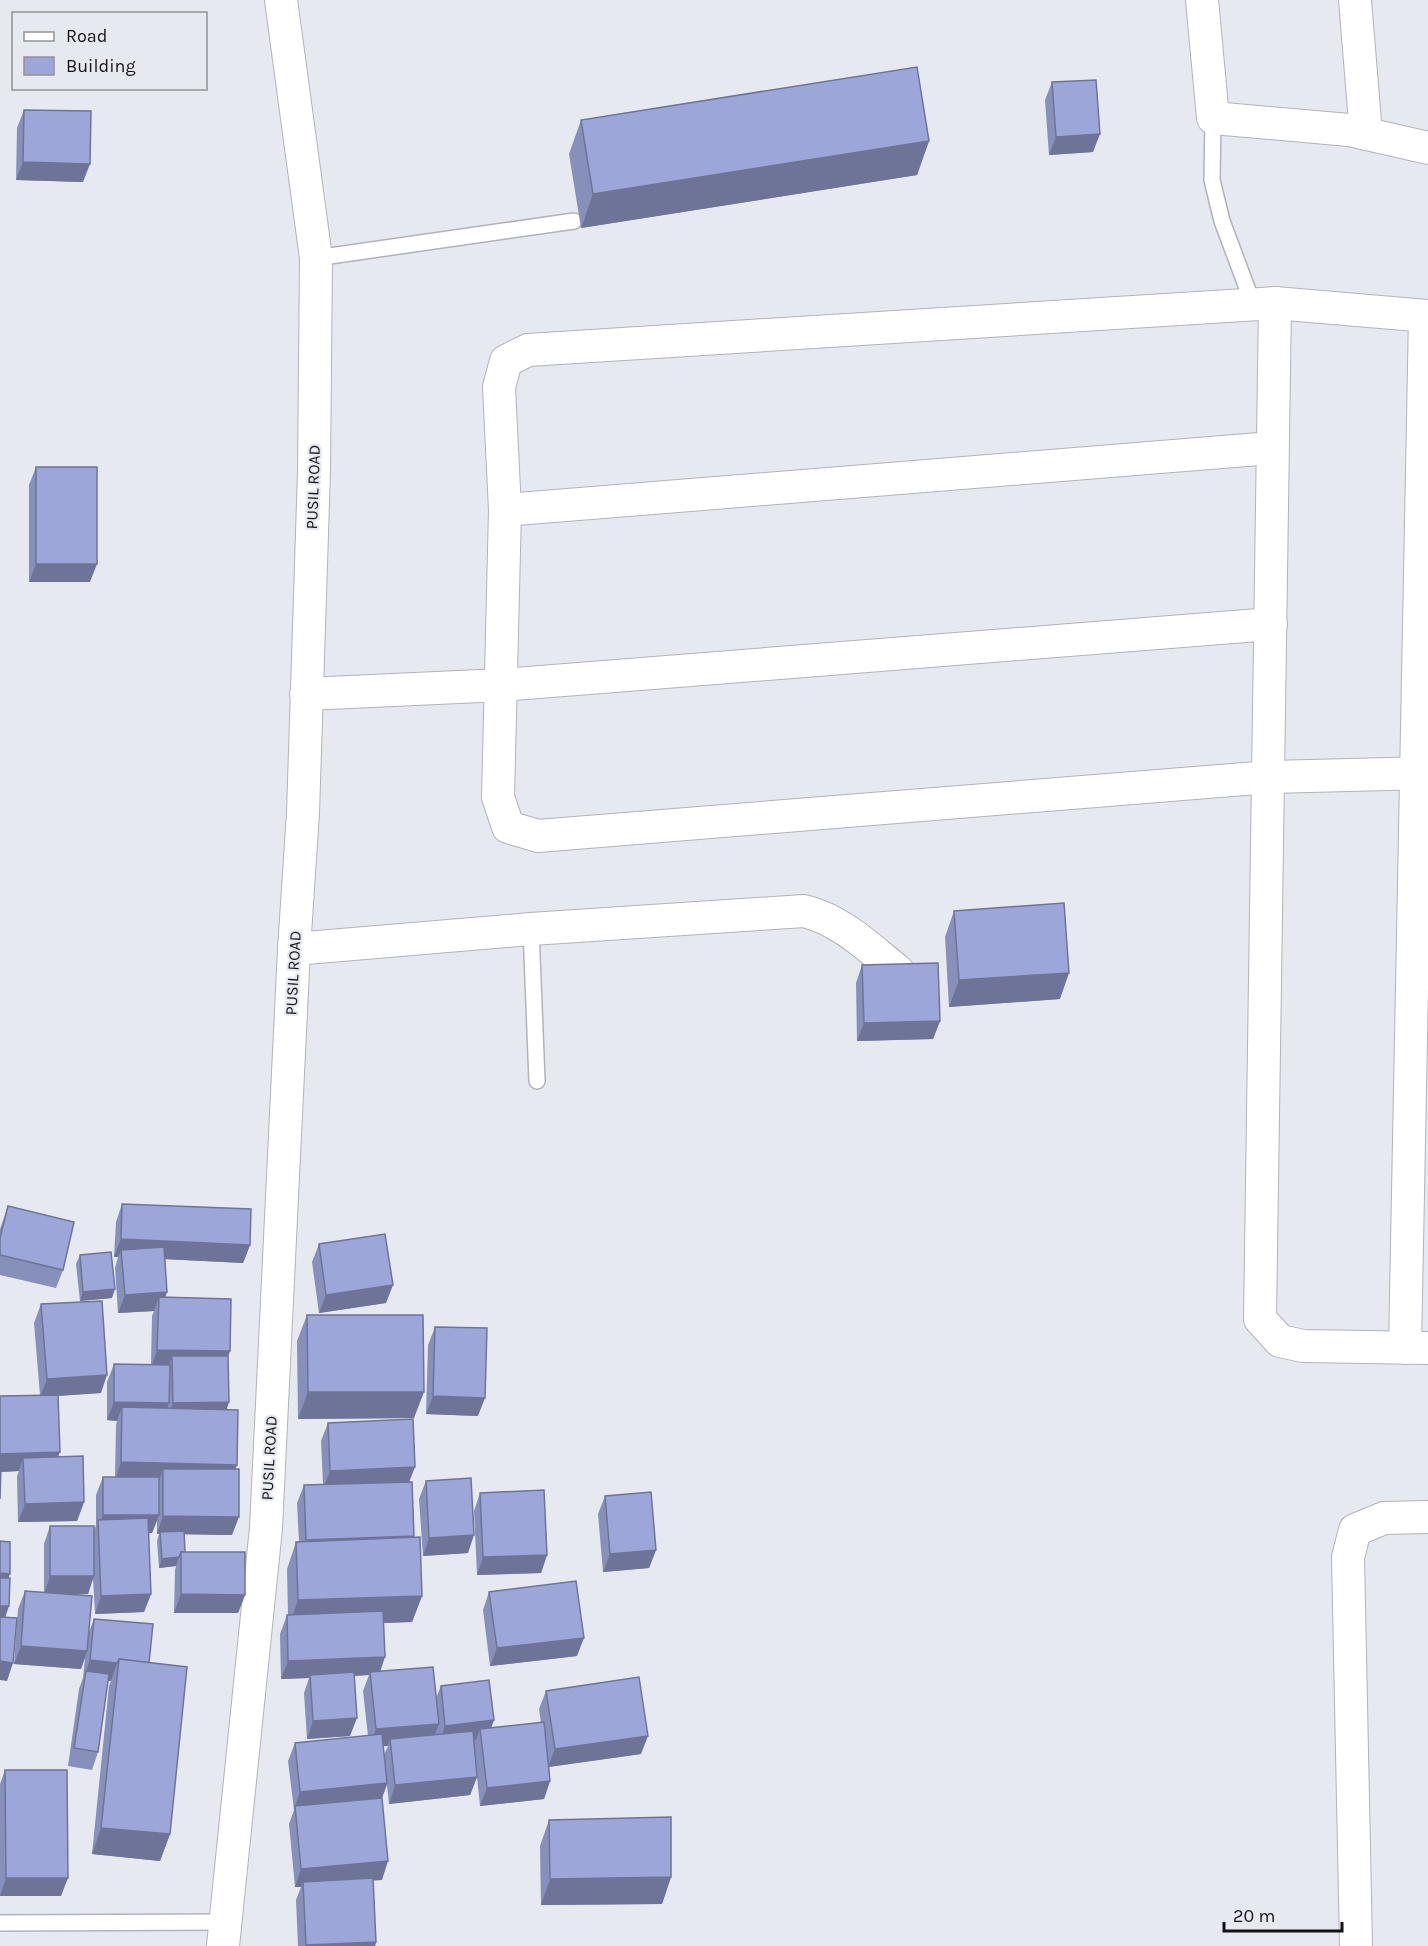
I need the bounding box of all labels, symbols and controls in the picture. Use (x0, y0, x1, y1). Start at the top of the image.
legend (12, 12, 207, 90)
text: Road (66, 25, 107, 47)
text: Building (66, 55, 136, 77)
street label: PUSIL ROAD (302, 444, 324, 530)
street label: PUSIL ROAD (281, 930, 305, 1016)
street label: PUSIL ROAD (257, 1415, 281, 1501)
scale bar (1224, 1895, 1342, 1933)
text: 20 m (1233, 1905, 1275, 1927)

